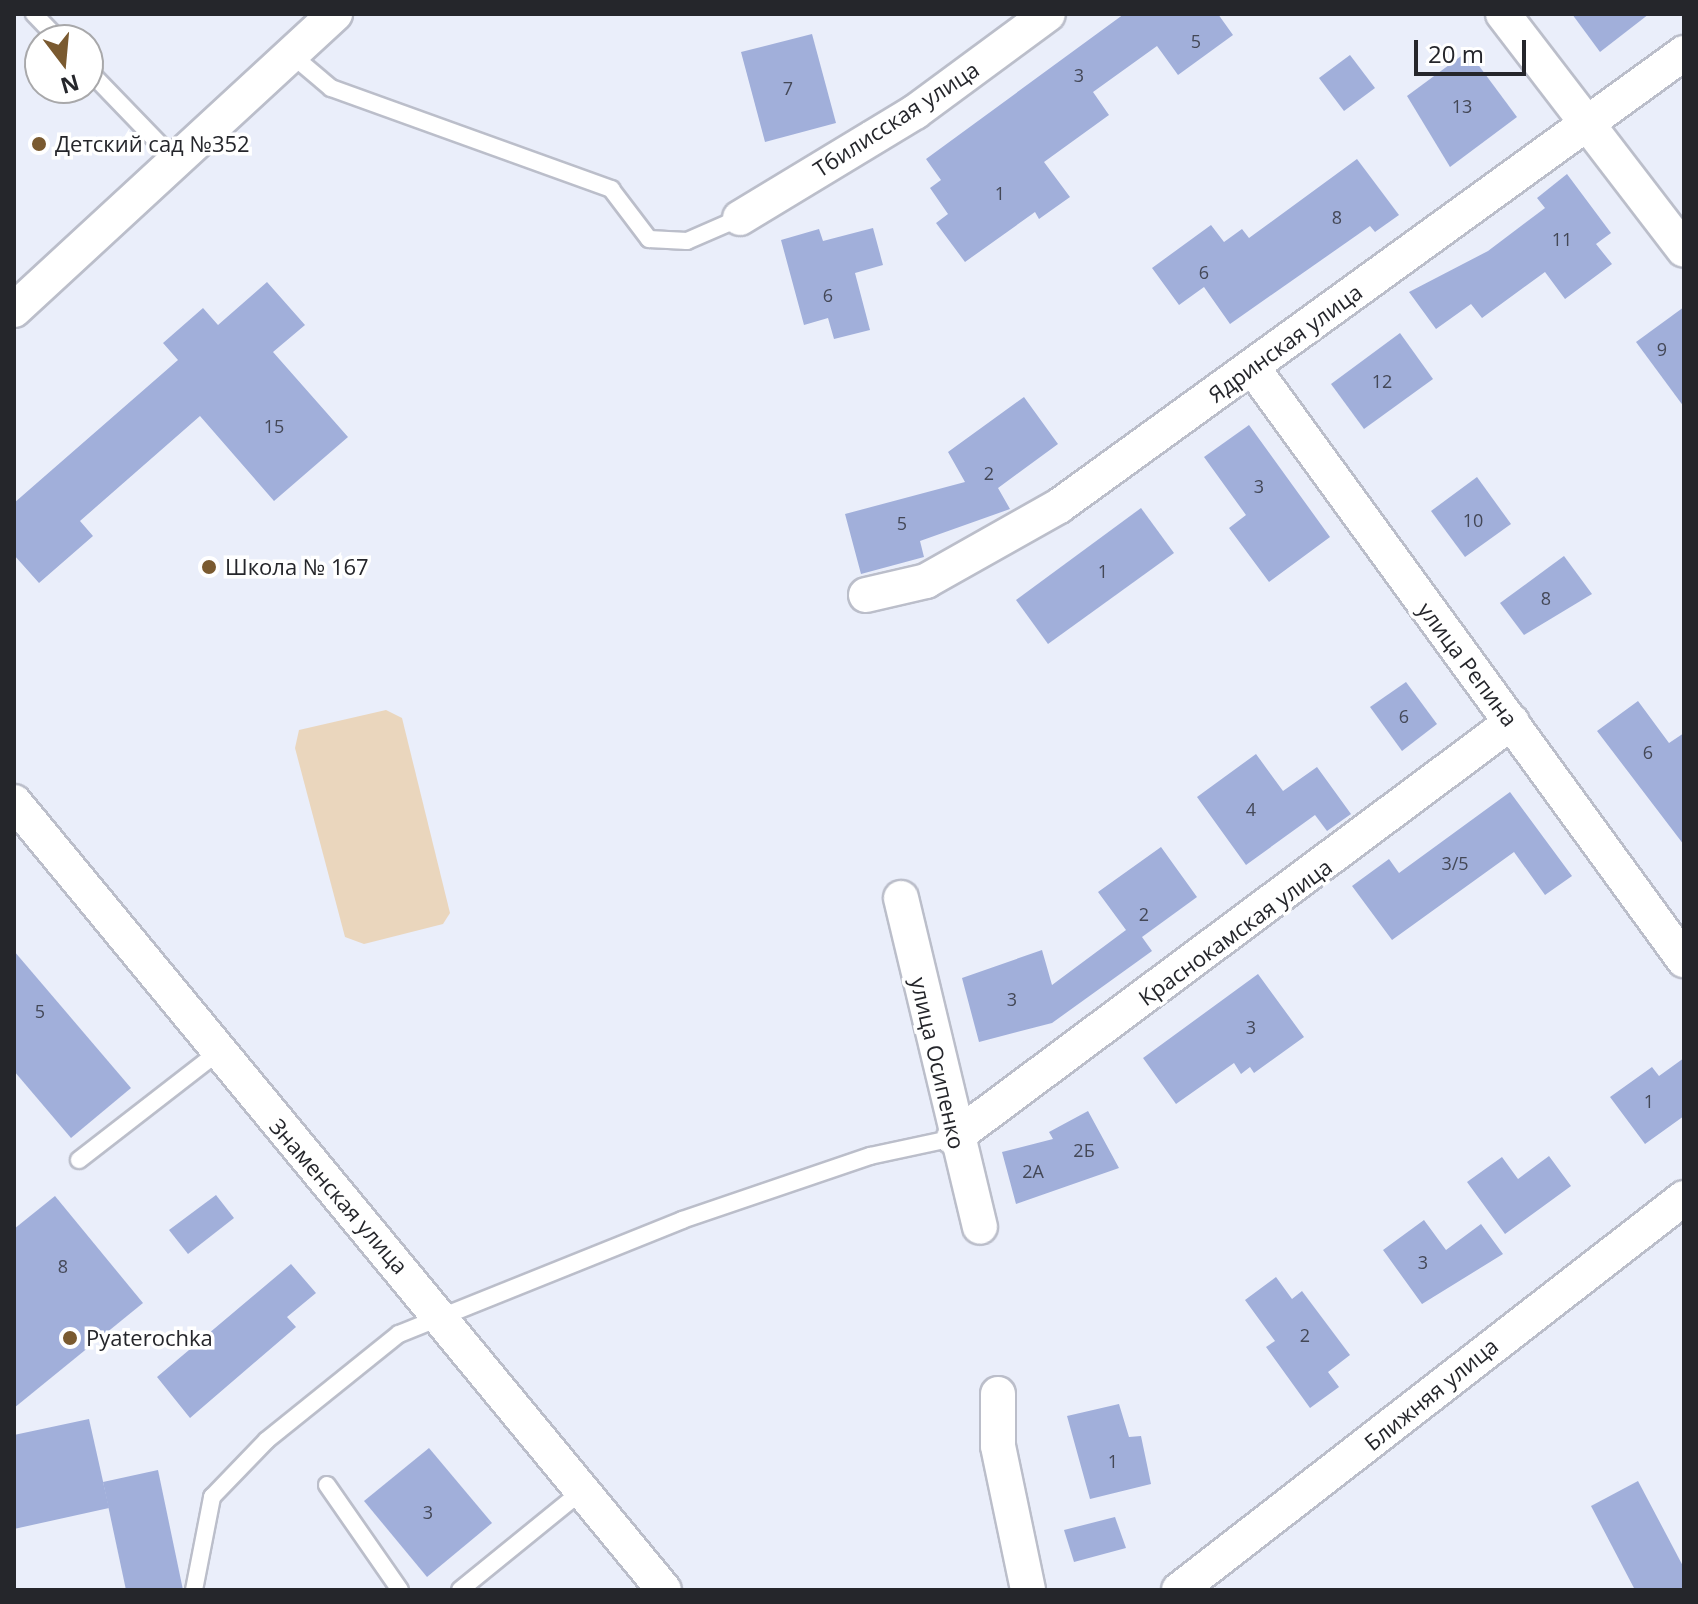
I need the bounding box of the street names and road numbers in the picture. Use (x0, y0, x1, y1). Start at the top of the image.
street label: Тбилисская улица (808, 56, 984, 182)
street label: Ядринская улица (1203, 278, 1367, 408)
street label: улица Репина (1413, 597, 1523, 731)
street label: Краснокамская улица (1133, 853, 1337, 1011)
street label: улица Осипенко (905, 975, 971, 1151)
street label: Знаменская улица (264, 1113, 414, 1279)
street label: Ближняя улица (1359, 1332, 1503, 1456)

